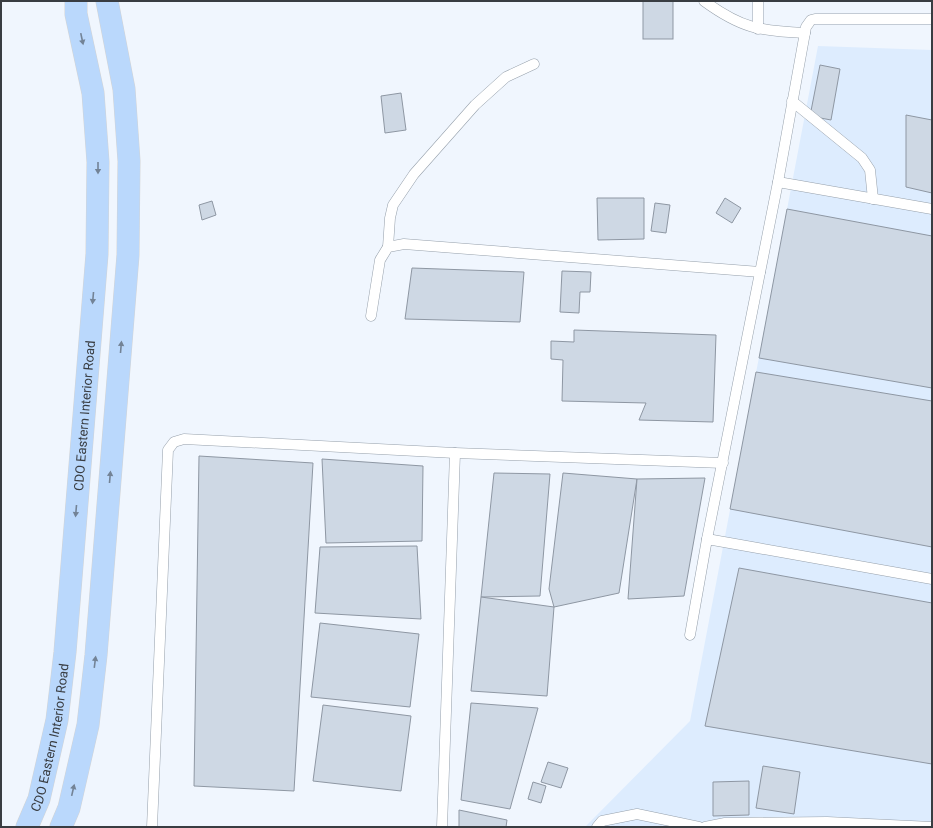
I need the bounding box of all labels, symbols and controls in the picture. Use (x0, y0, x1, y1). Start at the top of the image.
one-way arrow (79, 33, 85, 46)
one-way arrow (95, 162, 101, 175)
one-way arrow (90, 292, 97, 304)
street label: CDO Eastern Interior Road (70, 340, 98, 491)
one-way arrow (117, 341, 124, 353)
one-way arrow (107, 471, 114, 483)
one-way arrow (73, 505, 80, 517)
one-way arrow (92, 656, 98, 668)
street label: CDO Eastern Interior Road (27, 663, 71, 814)
one-way arrow (70, 784, 76, 796)

